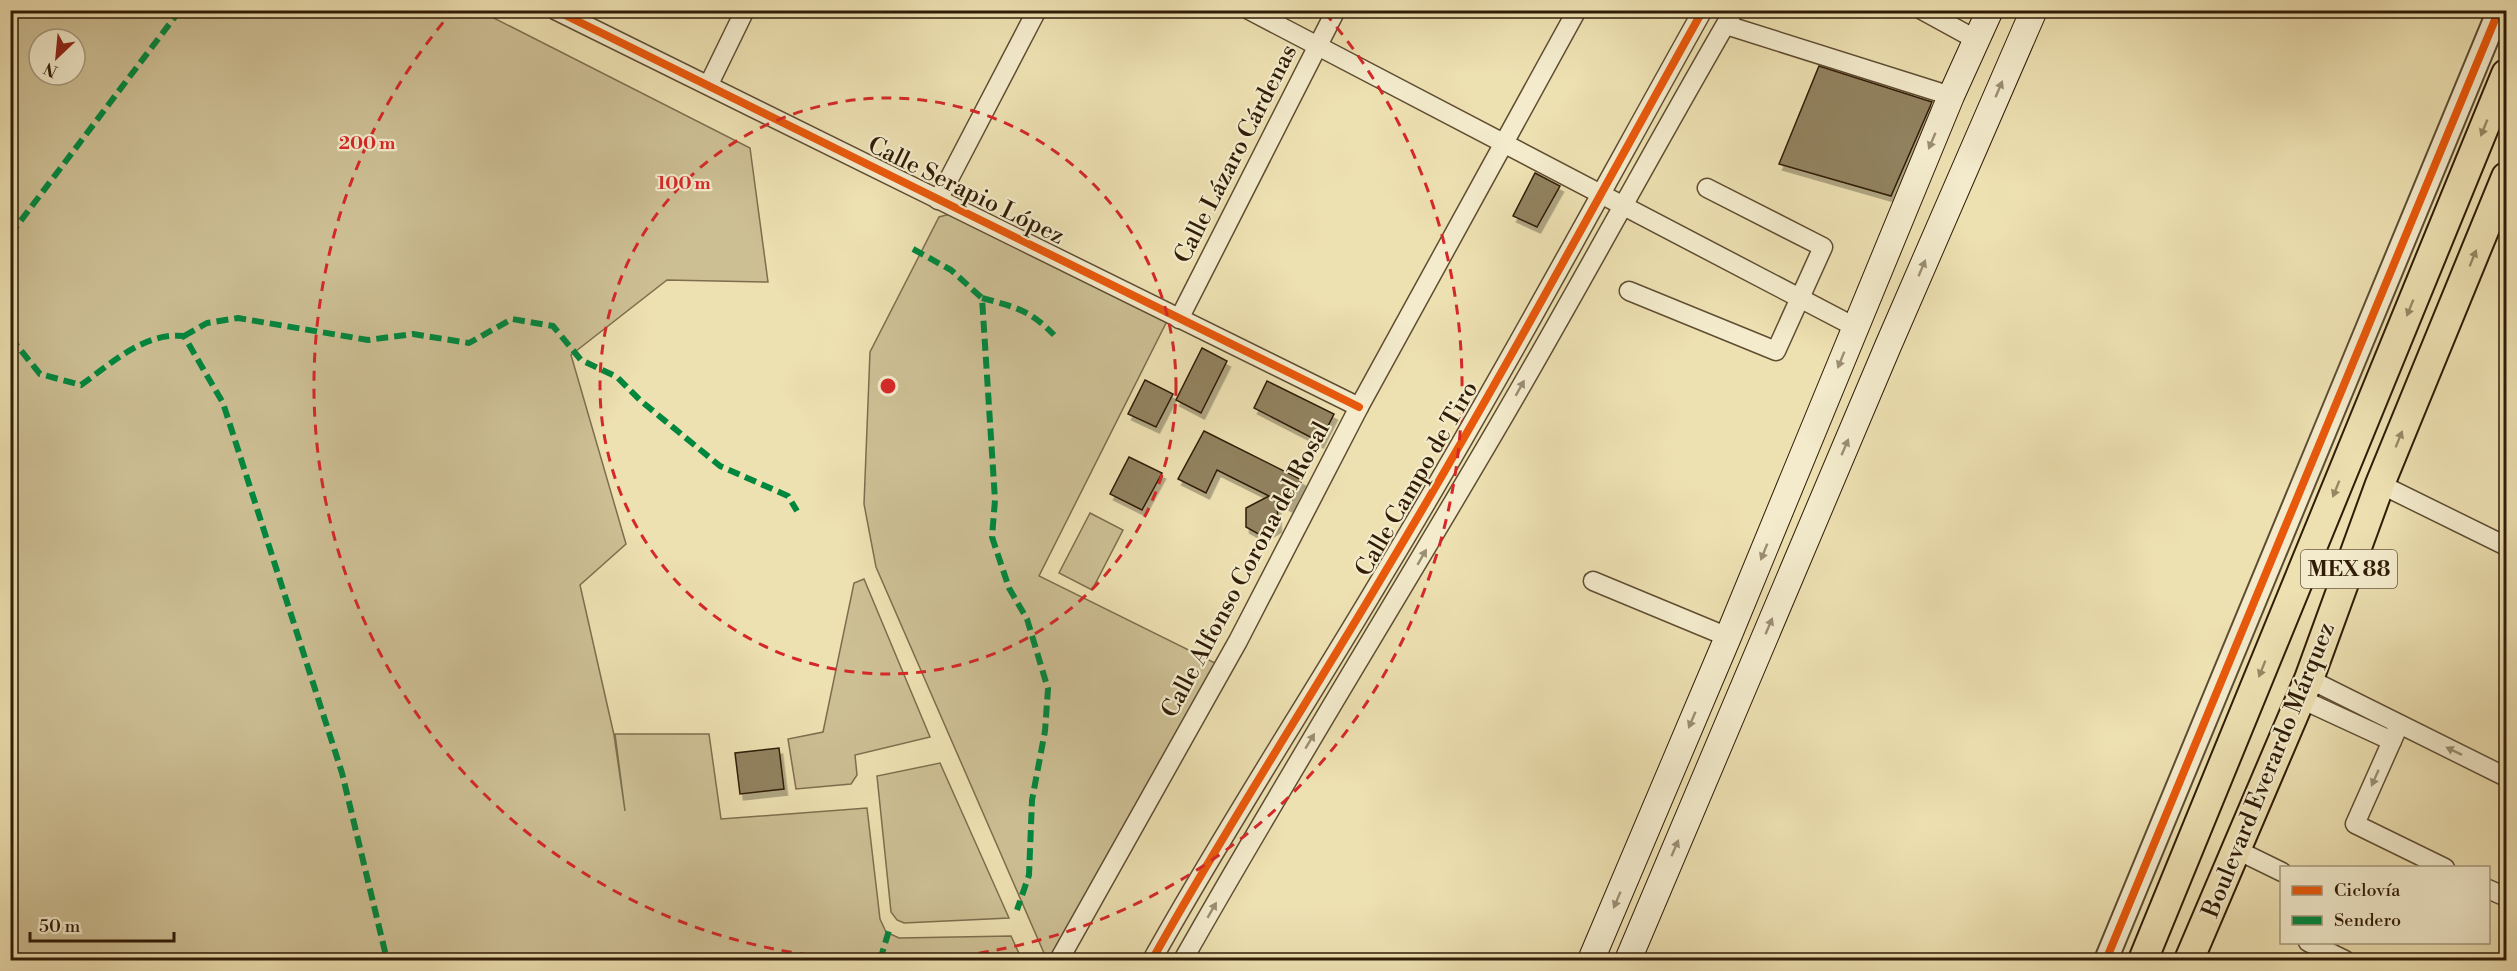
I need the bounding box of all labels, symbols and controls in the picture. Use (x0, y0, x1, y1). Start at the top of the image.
north arrow (27, 27, 87, 87)
street label: Calle Lázaro Cárdenas (1168, 40, 1304, 268)
text: N (40, 58, 61, 81)
one-way arrow (1994, 79, 2004, 97)
one-way arrow (2479, 119, 2488, 137)
street label: Calle Serapio López (863, 130, 1069, 252)
text: 200 m (339, 132, 396, 155)
one-way arrow (1927, 132, 1937, 150)
text: 100 m (657, 172, 711, 195)
one-way arrow (2468, 249, 2478, 267)
one-way arrow (1917, 259, 1926, 276)
one-way arrow (2405, 300, 2415, 318)
one-way arrow (1836, 351, 1846, 369)
centre of rings (878, 376, 898, 396)
street label: Calle Campo de Tiro (1349, 376, 1485, 582)
one-way arrow (1515, 379, 1525, 396)
street label: Calle Alfonso Corona del Rosal (1155, 417, 1337, 723)
one-way arrow (2394, 429, 2404, 447)
one-way arrow (1841, 438, 1850, 456)
one-way arrow (2331, 480, 2340, 498)
one-way arrow (1758, 543, 1768, 561)
one-way arrow (1417, 548, 1427, 565)
road number: MEX 88 (2301, 550, 2397, 588)
one-way arrow (1764, 617, 1774, 635)
street label: Boulevard Everardo Márquez (2196, 618, 2342, 923)
one-way arrow (2257, 661, 2267, 679)
one-way arrow (1688, 712, 1697, 729)
one-way arrow (1304, 733, 1315, 749)
one-way arrow (2445, 746, 2462, 756)
one-way arrow (2371, 769, 2380, 786)
one-way arrow (1670, 839, 1680, 857)
legend (2280, 866, 2490, 944)
text: Ciclovía (2334, 879, 2401, 902)
one-way arrow (1612, 891, 1621, 909)
one-way arrow (1206, 902, 1217, 918)
scale bar (30, 905, 174, 943)
text: Sendero (2334, 909, 2401, 932)
text: 50 m (39, 915, 81, 938)

